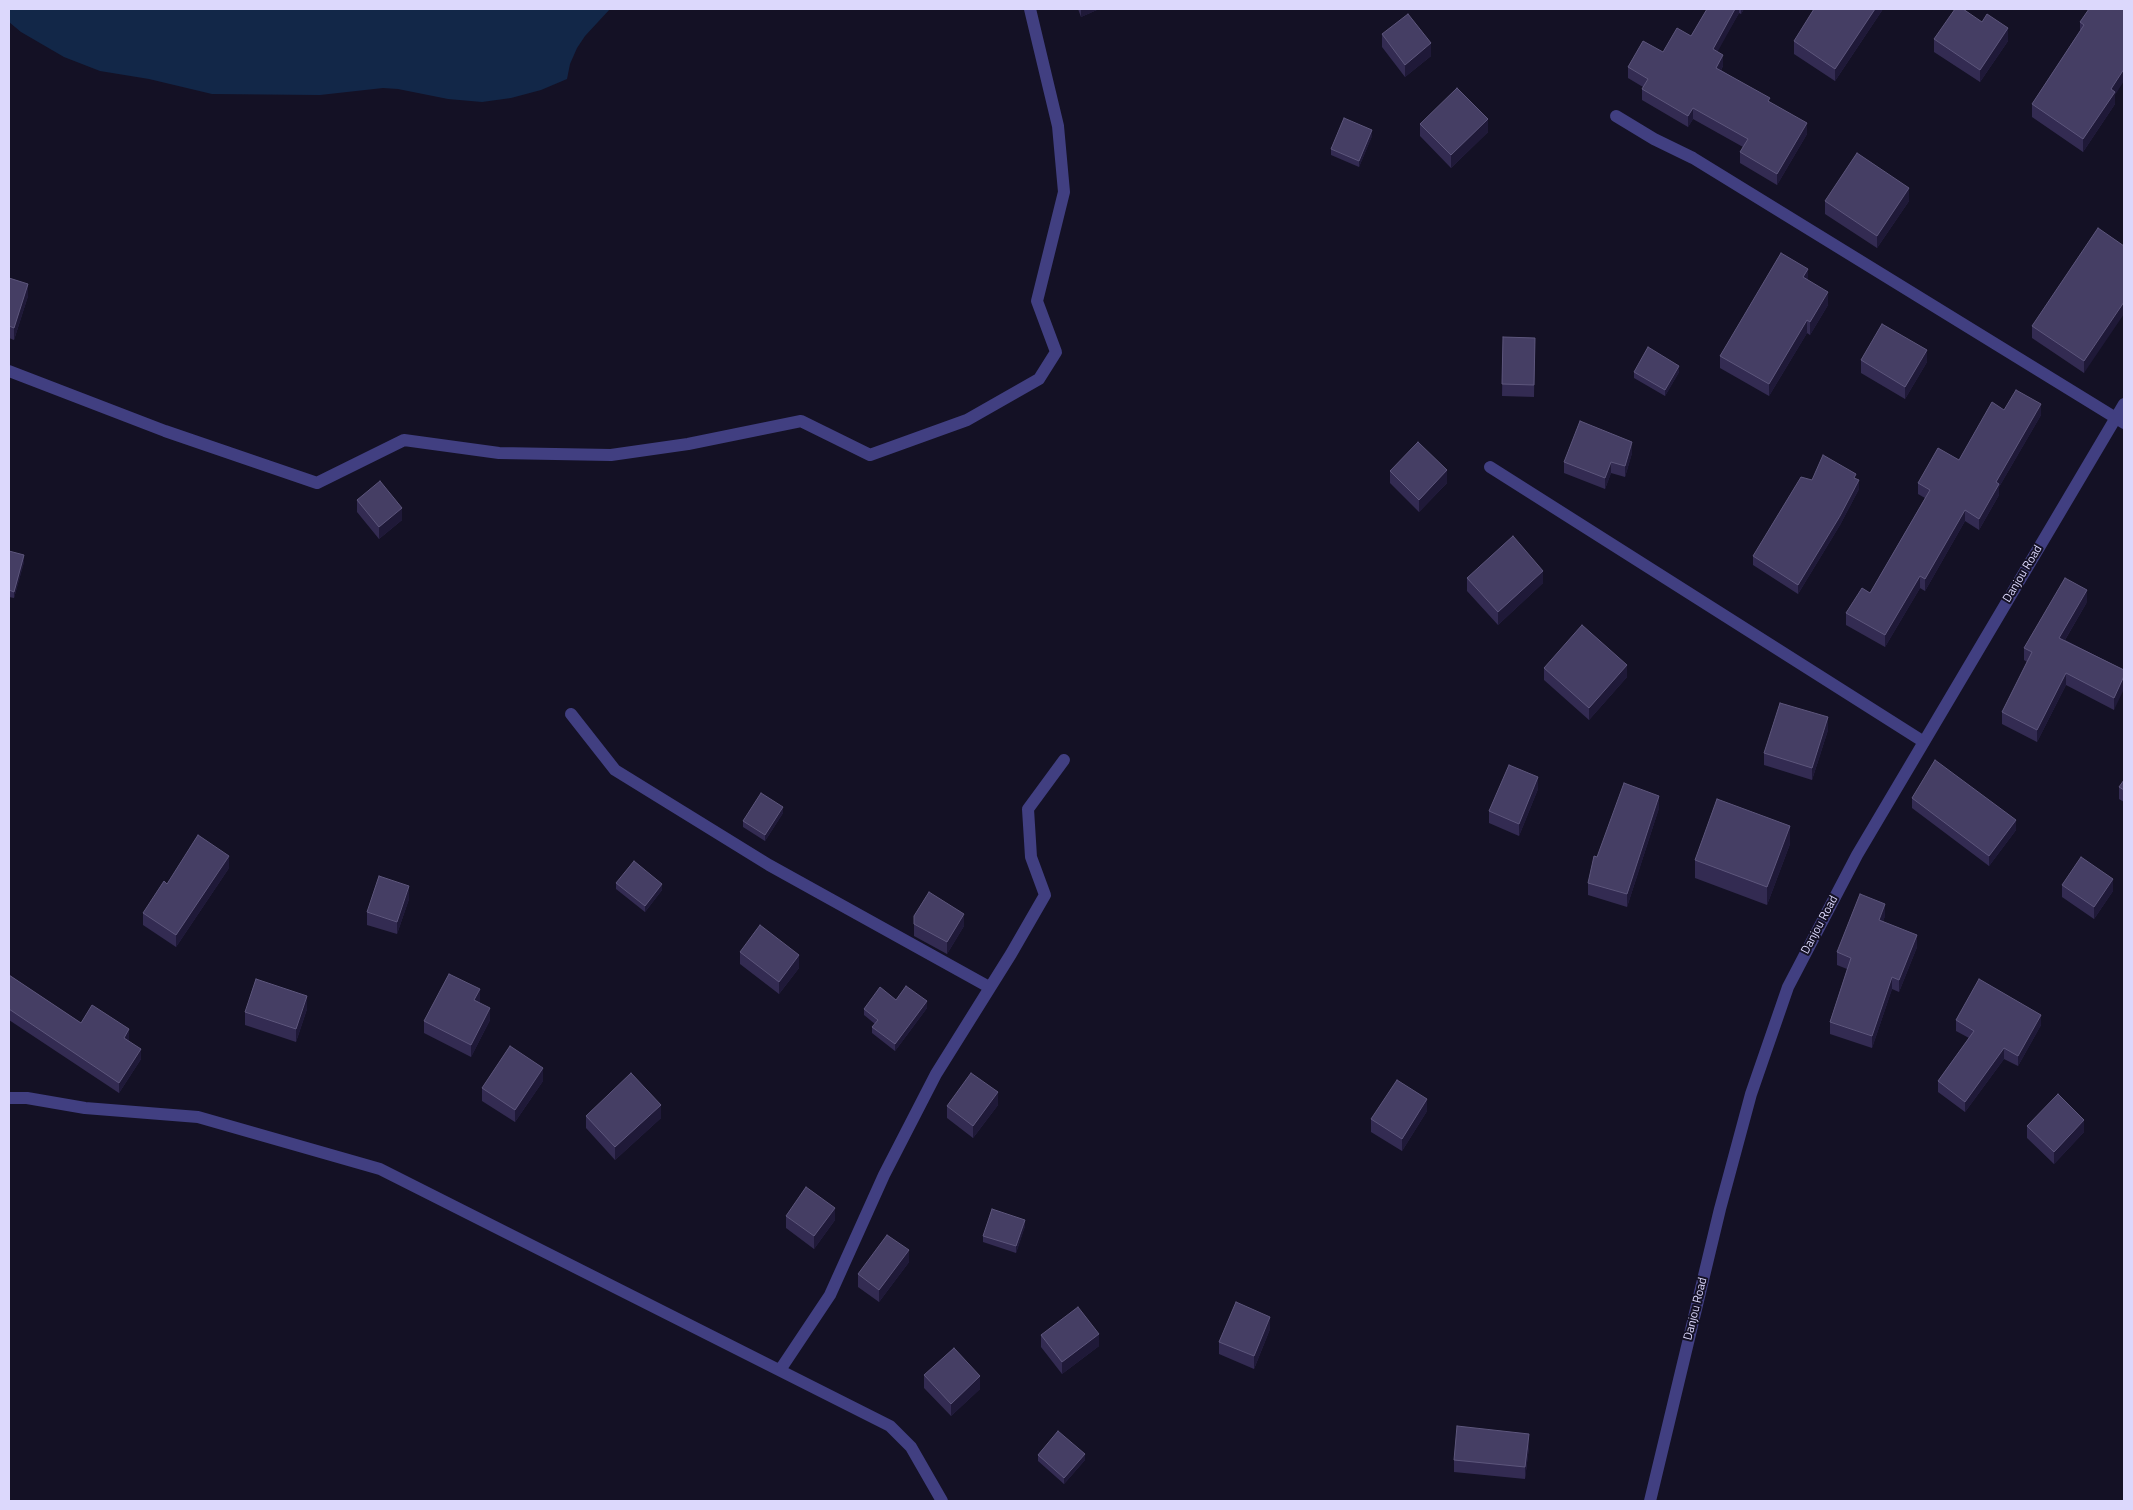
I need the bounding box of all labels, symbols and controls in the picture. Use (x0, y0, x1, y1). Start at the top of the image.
street label: Danjou Road (2000, 543, 2046, 605)
street label: Danjou Road (1799, 893, 1841, 957)
street label: Danjou Road (1681, 1276, 1711, 1342)

